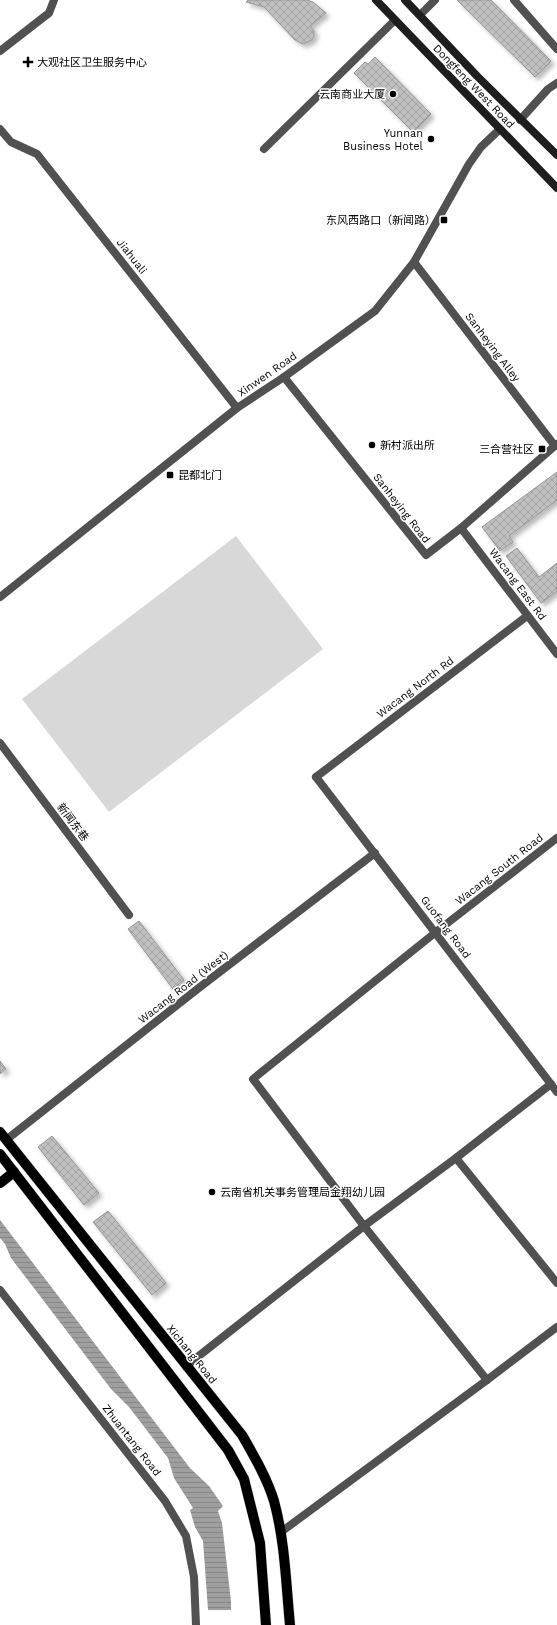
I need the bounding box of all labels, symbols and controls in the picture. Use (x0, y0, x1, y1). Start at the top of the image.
street label: Dongfeng West Road (430, 42, 517, 131)
marker: 大观社区卫生服务中心 (22, 56, 34, 68)
place label: 大观社区卫生服务中心 (37, 56, 147, 69)
place label: 云南商业大厦 (319, 88, 385, 101)
marker: 云南商业大厦 (388, 89, 398, 99)
place label: Yunnan Business Hotel (343, 127, 424, 153)
marker: Yunnan Business Hotel (426, 134, 436, 144)
place label: 东风西路口（新闻路） (326, 214, 436, 227)
marker: 东风西路口（新闻路） (439, 215, 449, 225)
street label: Jiahuali (114, 236, 150, 277)
street label: Sanheying Alley (462, 310, 523, 385)
street label: Xinwen Road (235, 349, 299, 400)
place label: 新村派出所 (380, 439, 435, 452)
marker: 新村派出所 (367, 440, 377, 450)
place label: 三合营社区 (479, 443, 534, 456)
marker: 三合营社区 (537, 444, 547, 454)
place label: 昆都北门 (178, 469, 222, 482)
marker: 昆都北门 (165, 470, 175, 480)
street label: Sanheying Road (370, 471, 433, 546)
street label: Wacang East Rd (486, 546, 549, 623)
street label: Wacang North Rd (374, 654, 456, 721)
street label: 新闻东巷 (54, 801, 91, 844)
street label: Wacang South Road (453, 831, 546, 908)
street label: Guofang Road (418, 894, 473, 961)
street label: Wacang Road (West) (136, 948, 231, 1026)
place label: 云南省机关事务管理局金翔幼儿园 (220, 1186, 385, 1199)
marker: 云南省机关事务管理局金翔幼儿园 (207, 1187, 217, 1197)
street label: Xichang Road (164, 1322, 219, 1386)
street label: Zhuantang Road (100, 1402, 164, 1479)

